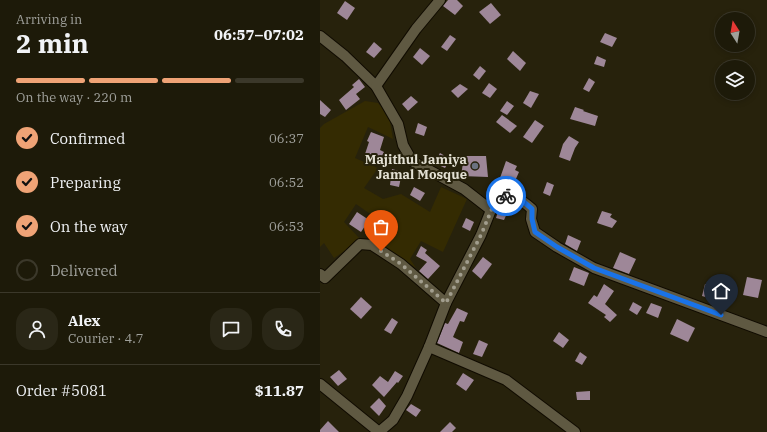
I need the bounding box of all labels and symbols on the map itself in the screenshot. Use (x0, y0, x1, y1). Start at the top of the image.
north arrow (715, 12, 755, 52)
place label: Majithul Jamiya Jamal Mosque (365, 151, 468, 183)
marker: Majithul Jamiya Jamal Mosque (470, 161, 480, 171)
courier (486, 176, 526, 216)
pin (364, 210, 398, 251)
pin (704, 274, 738, 315)

